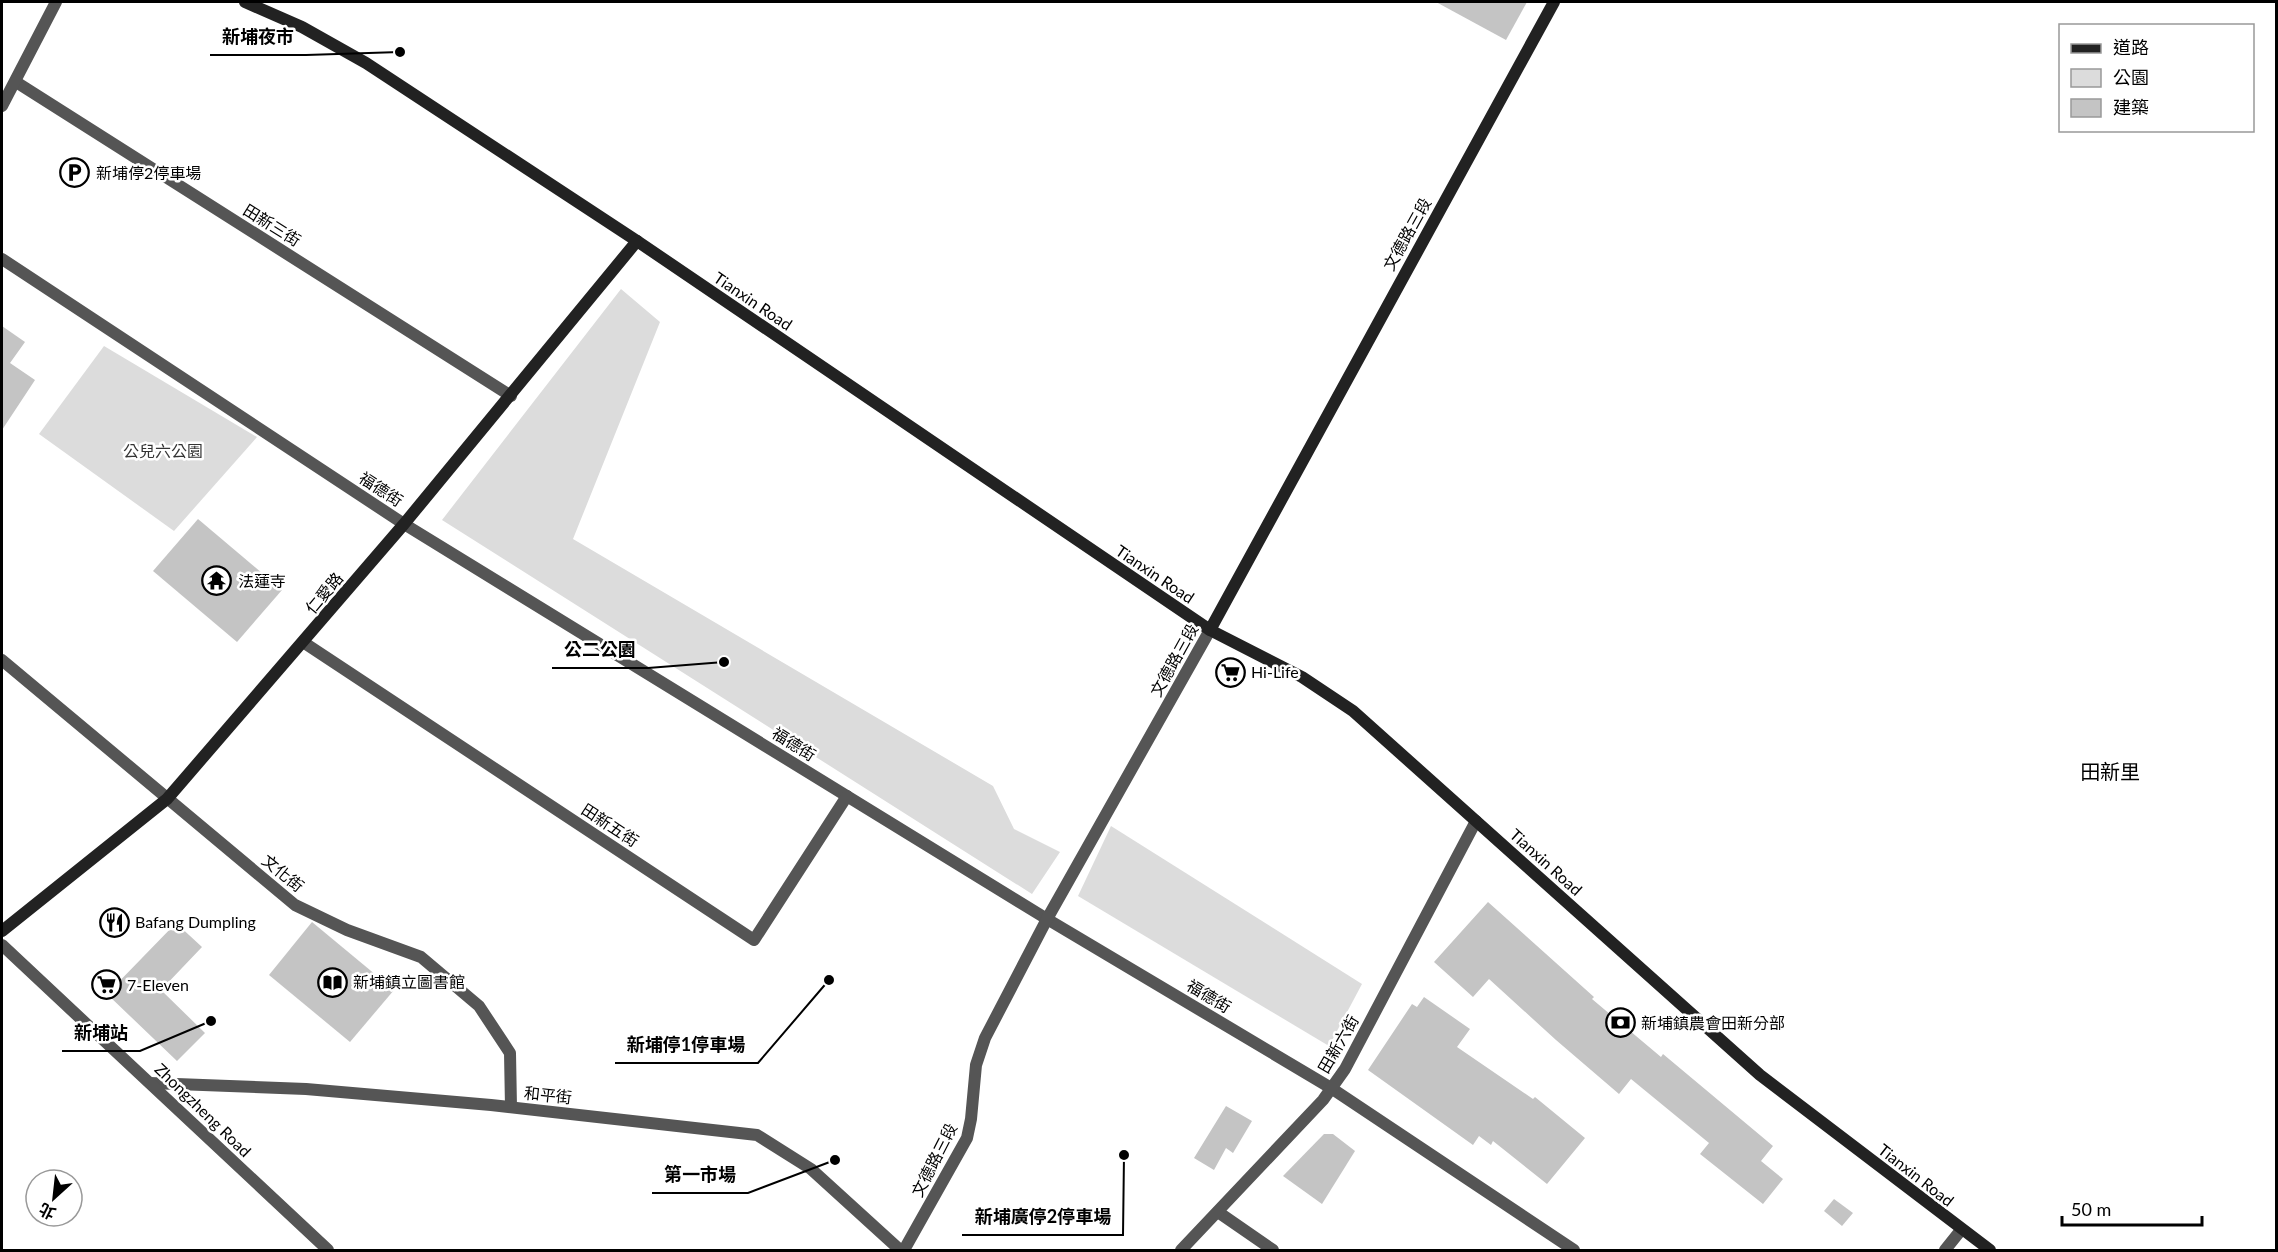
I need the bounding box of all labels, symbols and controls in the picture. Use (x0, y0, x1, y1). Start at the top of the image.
callout: 新埔夜市 (210, 19, 306, 55)
legend (2059, 24, 2254, 132)
text: 新埔夜市 (222, 25, 294, 47)
text: 道路 (2113, 36, 2149, 58)
text: 公園 (2113, 66, 2149, 88)
text: 建築 (2113, 96, 2149, 118)
parking icon: 新埔停2停車場 (59, 157, 91, 189)
place label: 新埔停2停車場 (96, 163, 201, 182)
street label: 文德路三段 (1379, 194, 1434, 273)
street label: 田新三街 (240, 200, 304, 250)
street label: Tianxin Road (710, 267, 796, 334)
park label: 公兒六公園 (123, 441, 203, 460)
street label: 福德街 (356, 468, 407, 510)
street label: Tianxin Road (1112, 540, 1198, 607)
temple icon: 法蓮寺 (201, 565, 233, 597)
street label: 仁愛路 (301, 568, 346, 617)
place label: 法蓮寺 (238, 571, 286, 590)
street label: 文德路三段 (1146, 620, 1201, 699)
callout: 公二公園 (552, 632, 648, 668)
text: 公二公園 (564, 638, 636, 660)
supermarket icon: Hi-Life (1214, 656, 1246, 688)
place label: Hi-Life (1251, 662, 1299, 681)
street label: 福德街 (769, 723, 820, 764)
district label: 田新里 (2080, 759, 2140, 783)
street label: 田新五街 (578, 799, 642, 850)
street label: Tianxin Road (1506, 824, 1586, 899)
street label: 文化街 (259, 850, 308, 895)
restaurant icon: Bafang Dumpling (98, 906, 130, 938)
place label: Bafang Dumpling (135, 912, 256, 931)
library icon: 新埔鎮立圖書館 (316, 966, 348, 998)
supermarket icon: 7-Eleven (90, 969, 122, 1001)
place label: 新埔鎮立圖書館 (353, 972, 465, 991)
place label: 7-Eleven (127, 975, 189, 994)
street label: 福德街 (1184, 975, 1235, 1016)
bank icon: 新埔鎮農會田新分部 (1604, 1007, 1636, 1039)
street label: 田新六街 (1313, 1011, 1362, 1076)
place label: 新埔鎮農會田新分部 (1641, 1013, 1785, 1032)
callout: 新埔站 (62, 1015, 140, 1051)
text: 新埔站 (74, 1021, 128, 1043)
callout: 新埔停1停車場 (615, 1027, 758, 1063)
text: 新埔停1停車場 (627, 1033, 745, 1055)
street label: Zhongzheng Road (151, 1059, 255, 1160)
street label: 和平街 (523, 1083, 573, 1106)
street label: 文德路三段 (907, 1120, 960, 1200)
street label: Tianxin Road (1875, 1139, 1958, 1210)
callout: 第一市場 (652, 1157, 748, 1193)
text: 第一市場 (664, 1163, 736, 1185)
north arrow (24, 1168, 84, 1228)
scale bar (2062, 1189, 2202, 1227)
text: 50 m (2071, 1198, 2111, 1220)
callout: 新埔廣停2停車場 (962, 1199, 1123, 1235)
text: 北 (36, 1200, 58, 1224)
text: 新埔廣停2停車場 (975, 1205, 1111, 1227)

